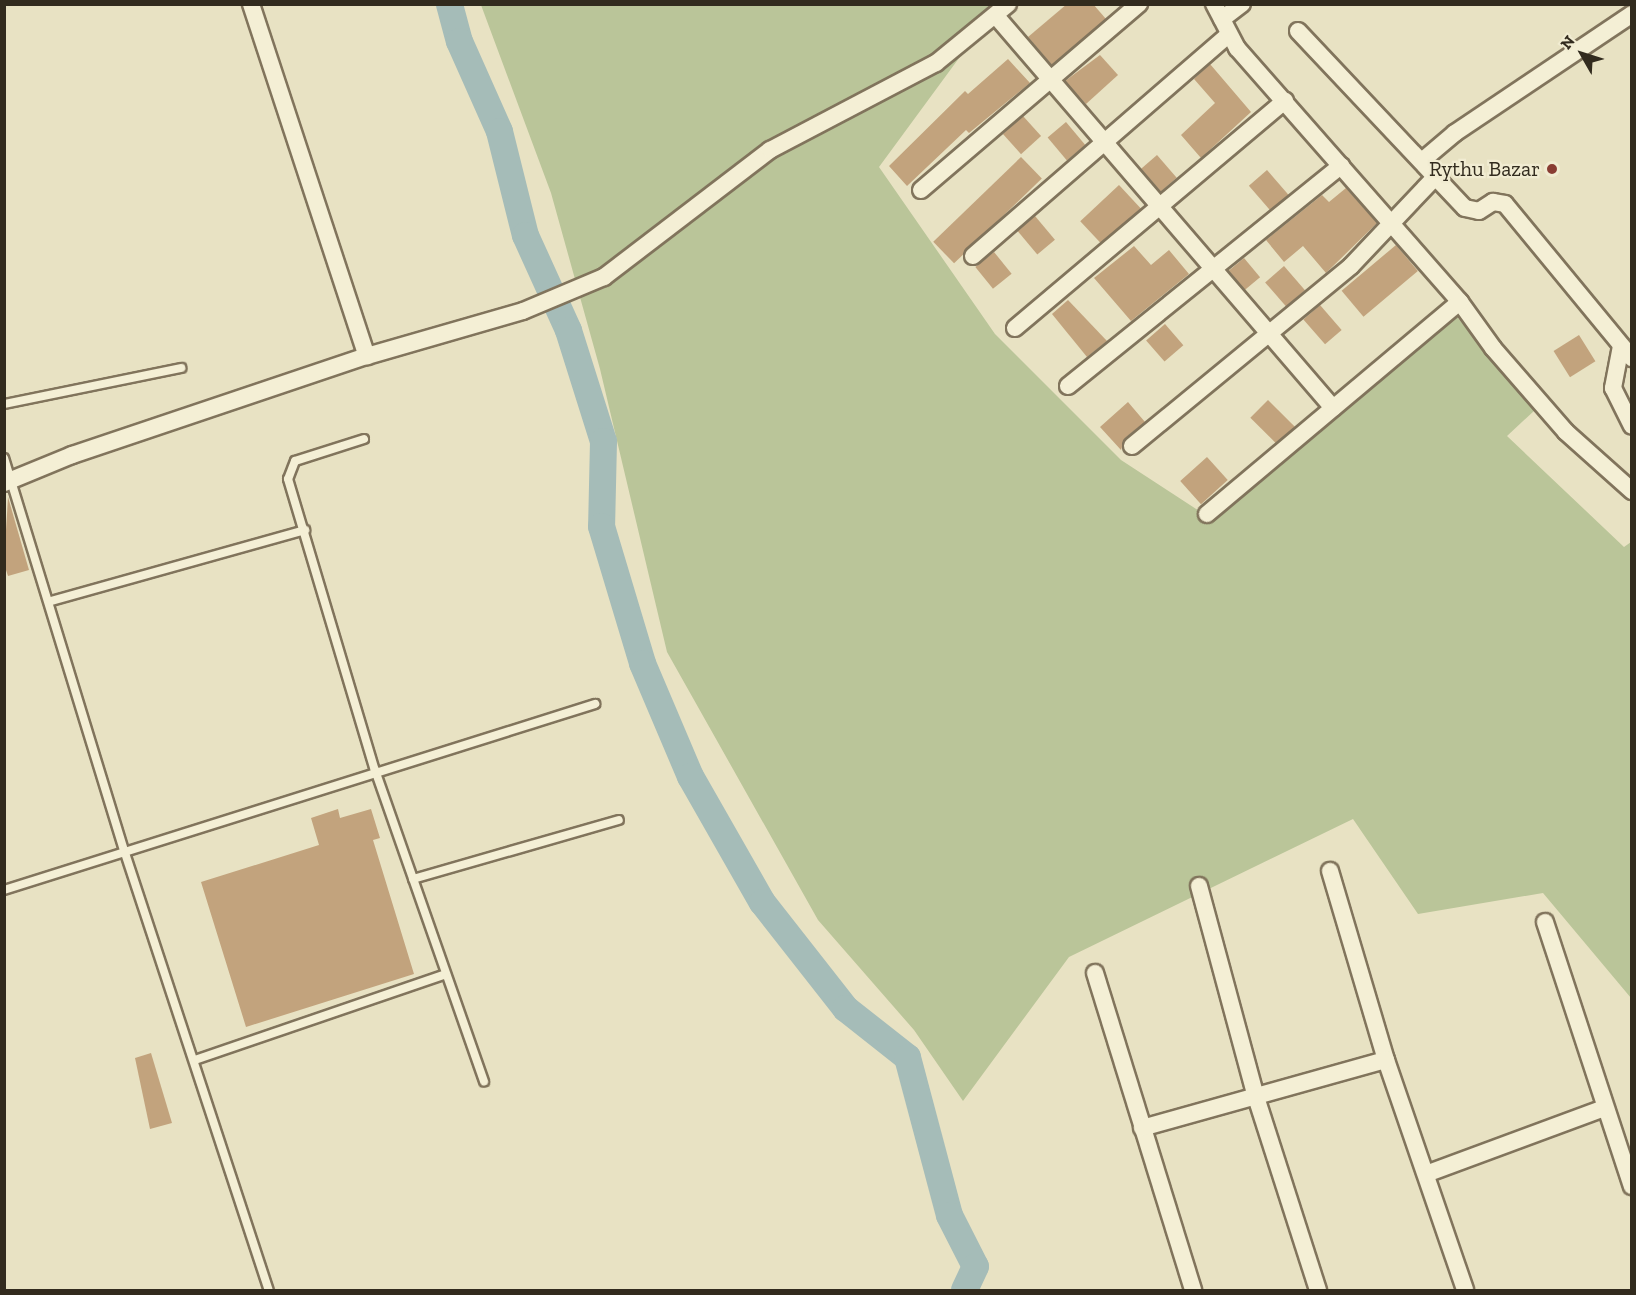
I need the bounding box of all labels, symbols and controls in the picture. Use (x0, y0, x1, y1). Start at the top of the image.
north arrow (1552, 24, 1612, 84)
text: N (1556, 32, 1579, 53)
place label: Rythu Bazar (1429, 156, 1540, 182)
marker: Rythu Bazar (1545, 162, 1559, 176)

